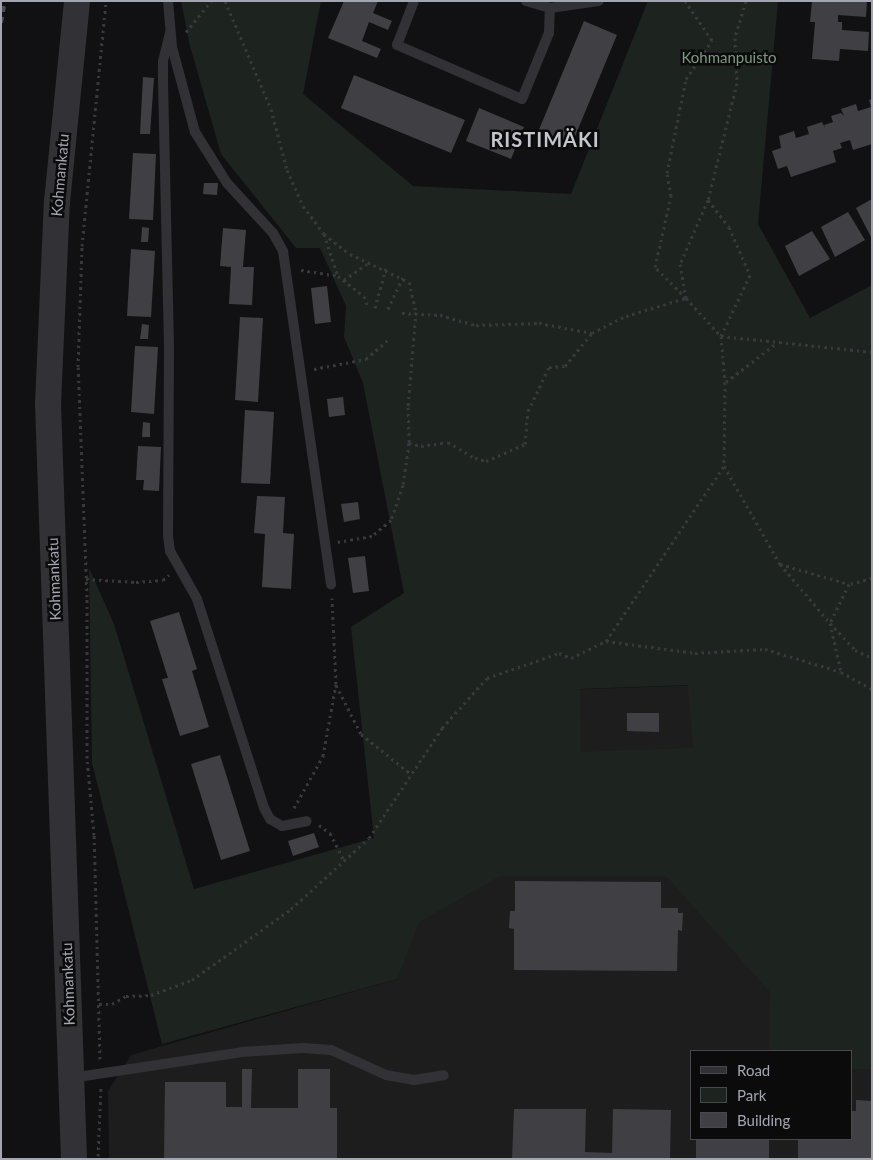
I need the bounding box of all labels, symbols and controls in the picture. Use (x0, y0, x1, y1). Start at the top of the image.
park label: Kohmanpuisto (681, 49, 777, 67)
district label: RISTIMÄKI (489, 127, 601, 151)
street label: Kohmankatu (47, 133, 73, 217)
street label: Kohmankatu (44, 537, 64, 621)
street label: Kohmankatu (58, 942, 78, 1026)
legend (690, 1050, 853, 1140)
text: Road (737, 1061, 770, 1079)
text: Park (737, 1086, 766, 1104)
text: Building (737, 1111, 790, 1129)

